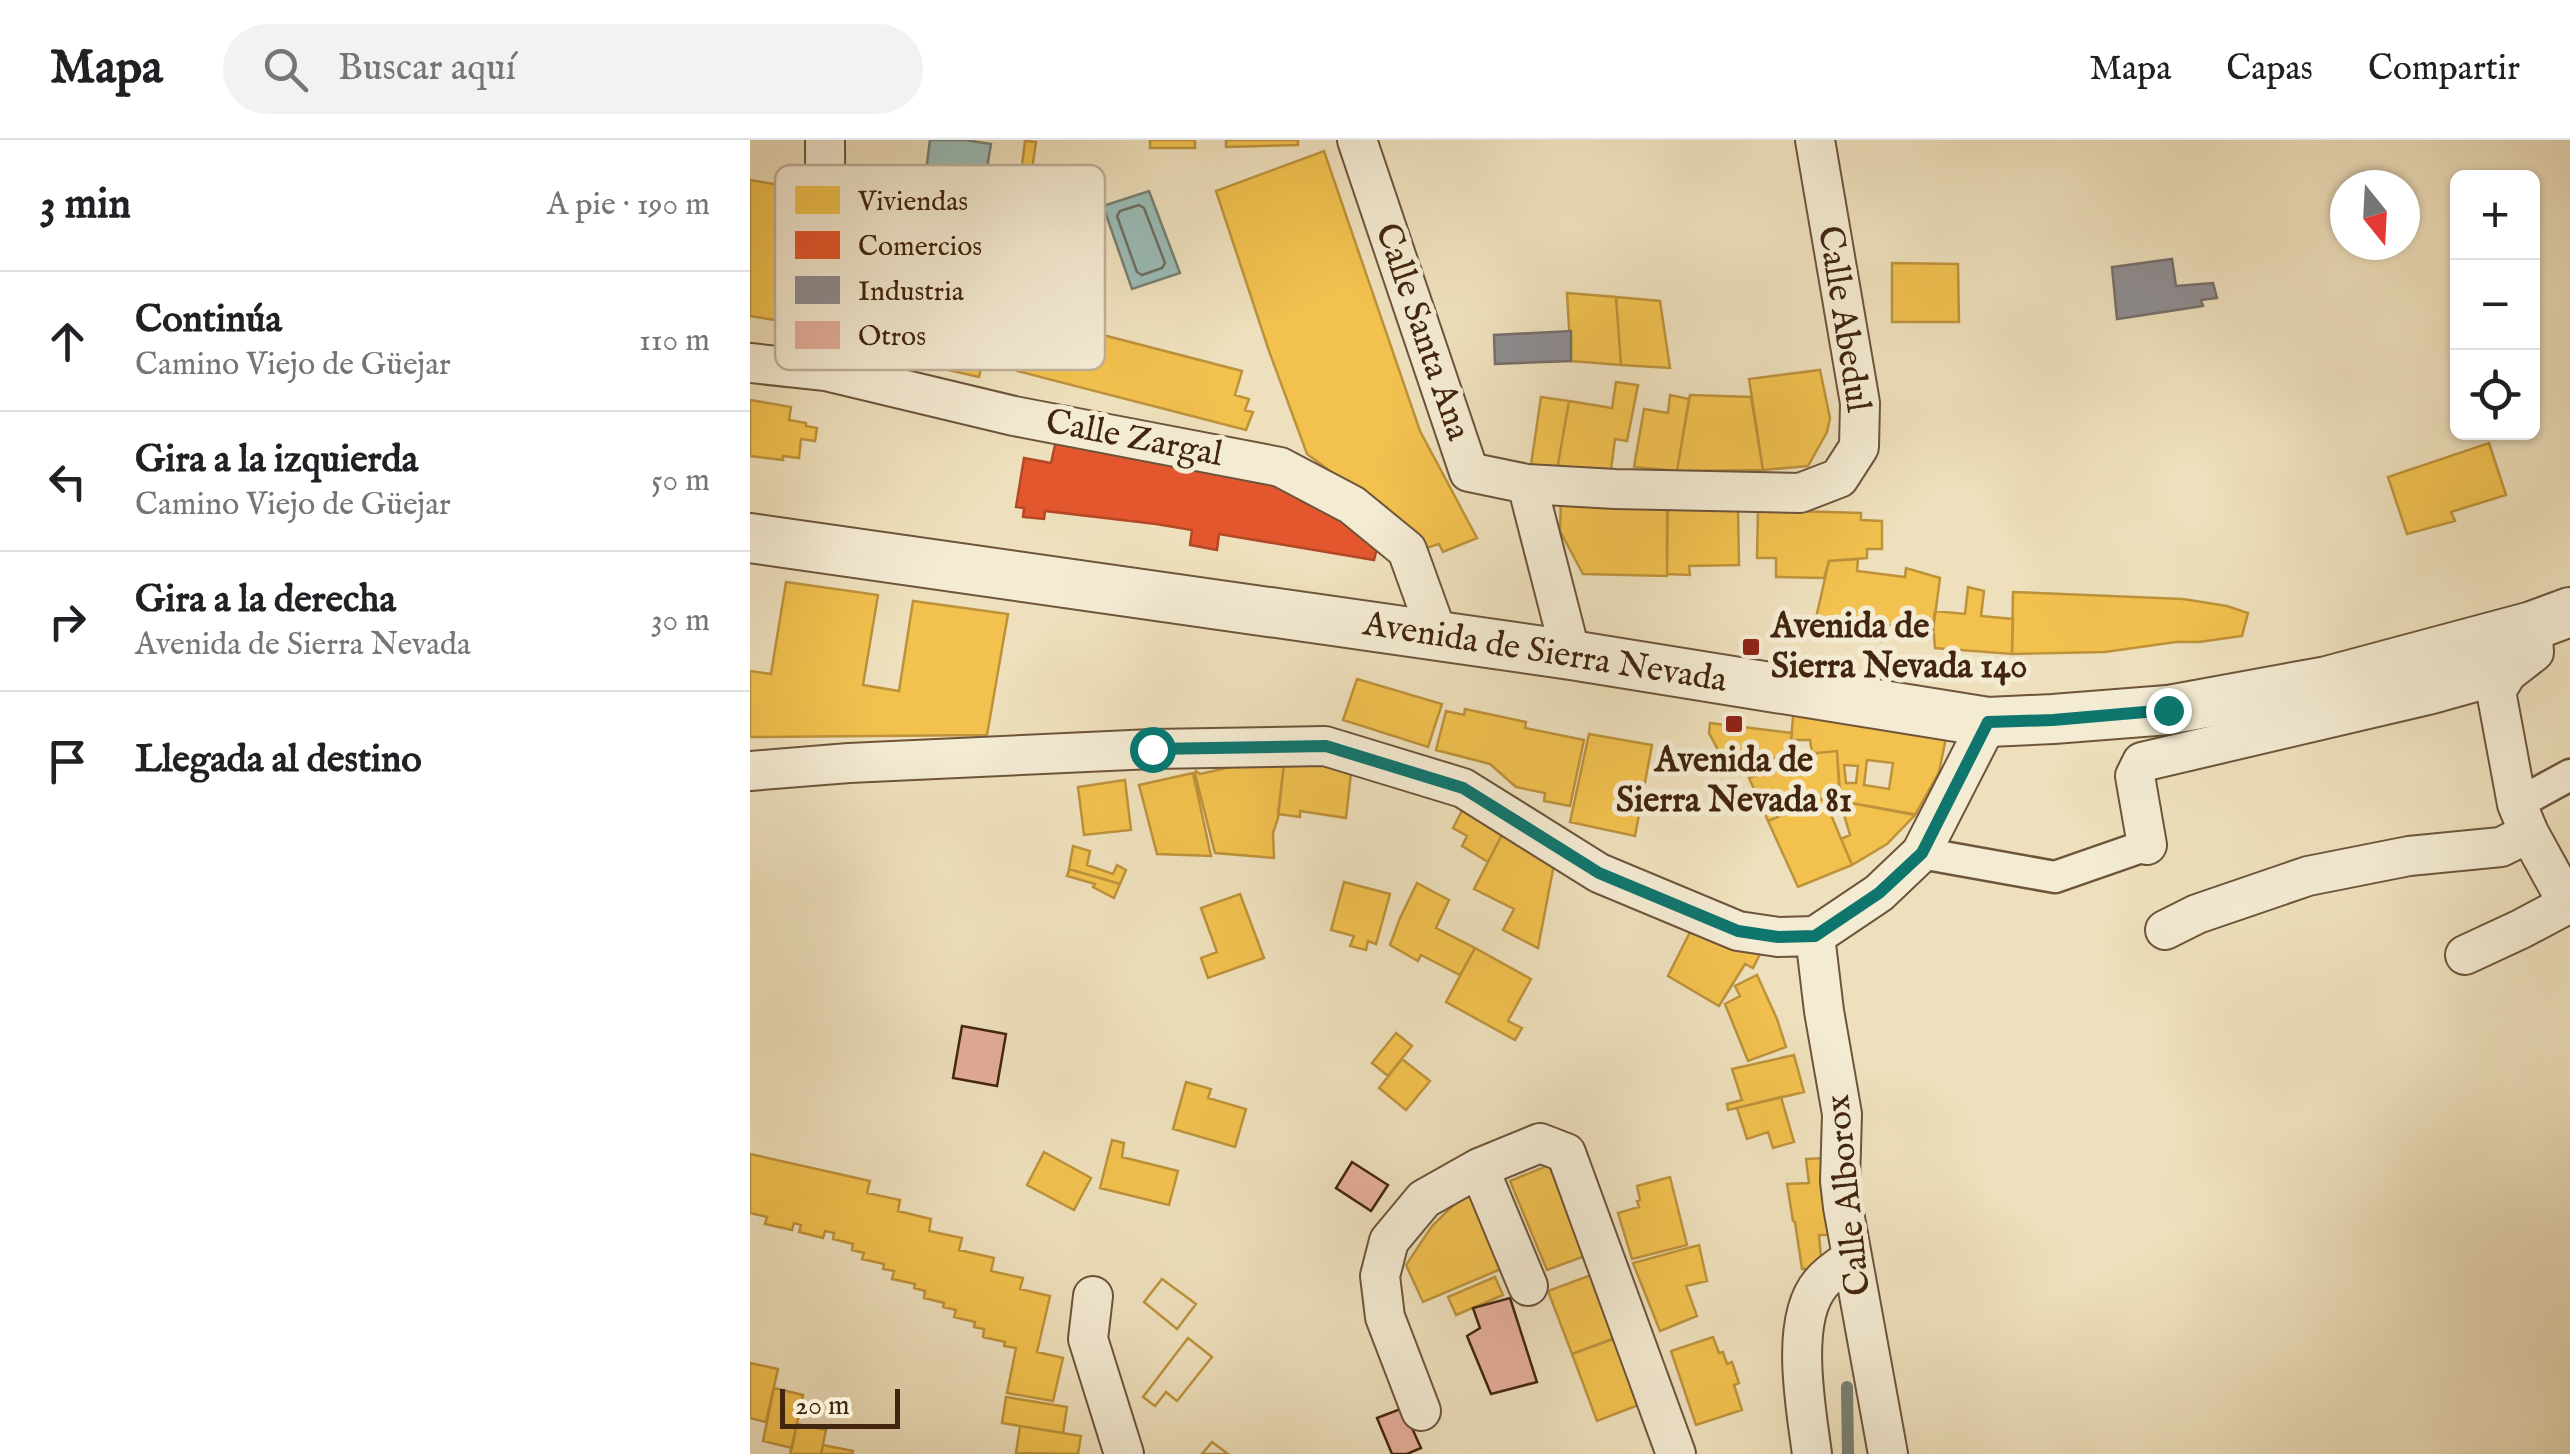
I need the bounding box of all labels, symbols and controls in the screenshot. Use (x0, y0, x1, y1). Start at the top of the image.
search box (223, 24, 923, 114)
text: Mapa (50, 39, 163, 99)
icon: search (258, 42, 313, 97)
text: Buscar aquí (338, 45, 516, 93)
text: Mapa (2089, 47, 2171, 92)
text: Capas (2226, 47, 2313, 92)
text: Compartir (2368, 47, 2520, 92)
legend (775, 165, 1105, 370)
north arrow (2330, 170, 2420, 260)
map controls (2450, 170, 2540, 440)
button: + (2450, 170, 2540, 260)
text: 3 min (40, 179, 131, 232)
text: A pie · 190 m (547, 185, 710, 226)
text: Viviendas (857, 185, 968, 220)
street label: Calle Santa Ana (1364, 218, 1480, 447)
street label: Calle Abedul (1806, 223, 1880, 416)
text: Comercios (858, 230, 982, 265)
button: − (2450, 260, 2540, 350)
text: Industria (858, 275, 965, 310)
text: Continúa (135, 297, 282, 345)
icon: ahead (40, 314, 95, 369)
text: Otros (858, 320, 926, 355)
text: 110 m (639, 321, 710, 362)
text: Camino Viejo de Güejar (135, 345, 451, 386)
button: locate (2450, 350, 2540, 440)
street label: Calle Zargal (1042, 400, 1227, 478)
text: Gira a la izquierda (135, 437, 418, 485)
icon: left (40, 454, 95, 509)
text: 50 m (651, 461, 710, 502)
text: Camino Viejo de Güejar (135, 485, 451, 526)
text: Gira a la derecha (135, 577, 396, 625)
icon: right (40, 594, 95, 649)
text: 30 m (651, 601, 710, 642)
street label: Avenida de Sierra Nevada (1359, 602, 1731, 704)
place label: Avenida de Sierra Nevada 140 (1769, 605, 2027, 690)
text: Avenida de Sierra Nevada (135, 625, 471, 666)
marker: Avenida de Sierra Nevada 140 (1740, 636, 1762, 658)
route end (2146, 688, 2192, 734)
marker: Avenida de Sierra Nevada 81 (1723, 713, 1745, 735)
route start (1130, 727, 1176, 773)
icon: arrive (40, 734, 95, 789)
text: Llegada al destino (135, 737, 422, 785)
place label: Avenida de Sierra Nevada 81 (1616, 739, 1852, 824)
street label: Calle Alborox (1816, 1092, 1882, 1298)
scale bar (780, 1384, 900, 1428)
text: 20 m (795, 1389, 850, 1424)

